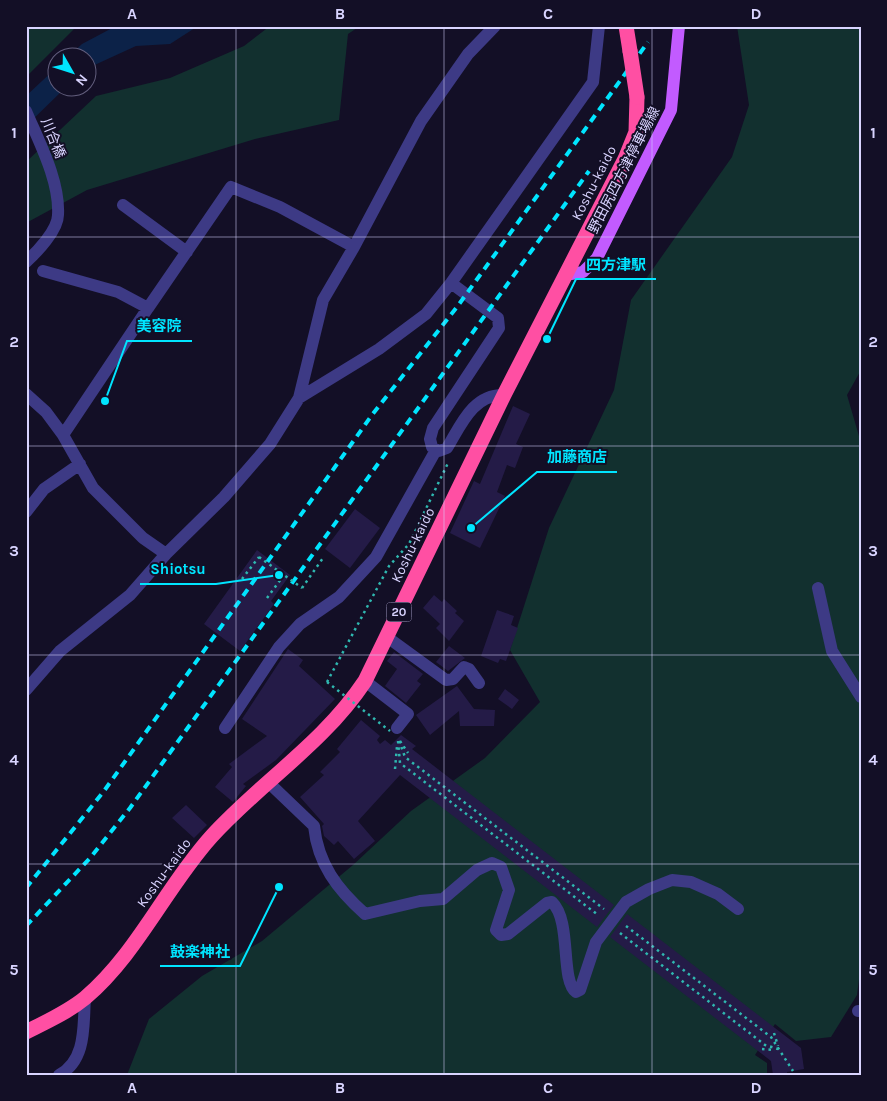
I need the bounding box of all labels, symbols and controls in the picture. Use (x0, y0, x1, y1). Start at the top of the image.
text: A (127, 4, 137, 23)
text: B (335, 4, 345, 23)
text: C (543, 4, 553, 23)
text: D (751, 4, 762, 23)
north arrow (48, 48, 98, 98)
text: N (72, 71, 91, 89)
street label: 野田尻四方津停車場線 (585, 104, 663, 236)
street label: 川合橋 (37, 115, 69, 161)
text: 1 (11, 123, 17, 142)
text: 1 (870, 123, 876, 142)
street label: Koshu-kaido (568, 143, 620, 223)
callout: 四方津駅 (576, 249, 656, 279)
text: 四方津駅 (586, 256, 646, 274)
callout: 美容院 (127, 311, 192, 341)
text: 美容院 (136, 317, 182, 335)
text: 2 (9, 332, 19, 351)
text: 2 (868, 332, 878, 351)
callout: 加藤商店 (537, 442, 617, 472)
text: 加藤商店 (547, 448, 607, 466)
street label: Koshu-kaido (388, 505, 438, 585)
text: 3 (9, 541, 19, 560)
text: 3 (868, 541, 878, 560)
callout: Shiotsu (140, 554, 216, 584)
text: Shiotsu (150, 560, 206, 578)
road number: 20 (386, 602, 412, 622)
text: 4 (9, 750, 19, 769)
text: 4 (868, 750, 878, 769)
street label: Koshu-kaido (133, 835, 195, 911)
callout: 鼓楽神社 (160, 936, 240, 966)
text: 鼓楽神社 (170, 943, 230, 961)
text: 5 (9, 960, 19, 979)
text: 5 (868, 960, 878, 979)
text: A (127, 1078, 137, 1097)
text: B (335, 1078, 345, 1097)
text: C (543, 1078, 553, 1097)
text: D (751, 1078, 762, 1097)

